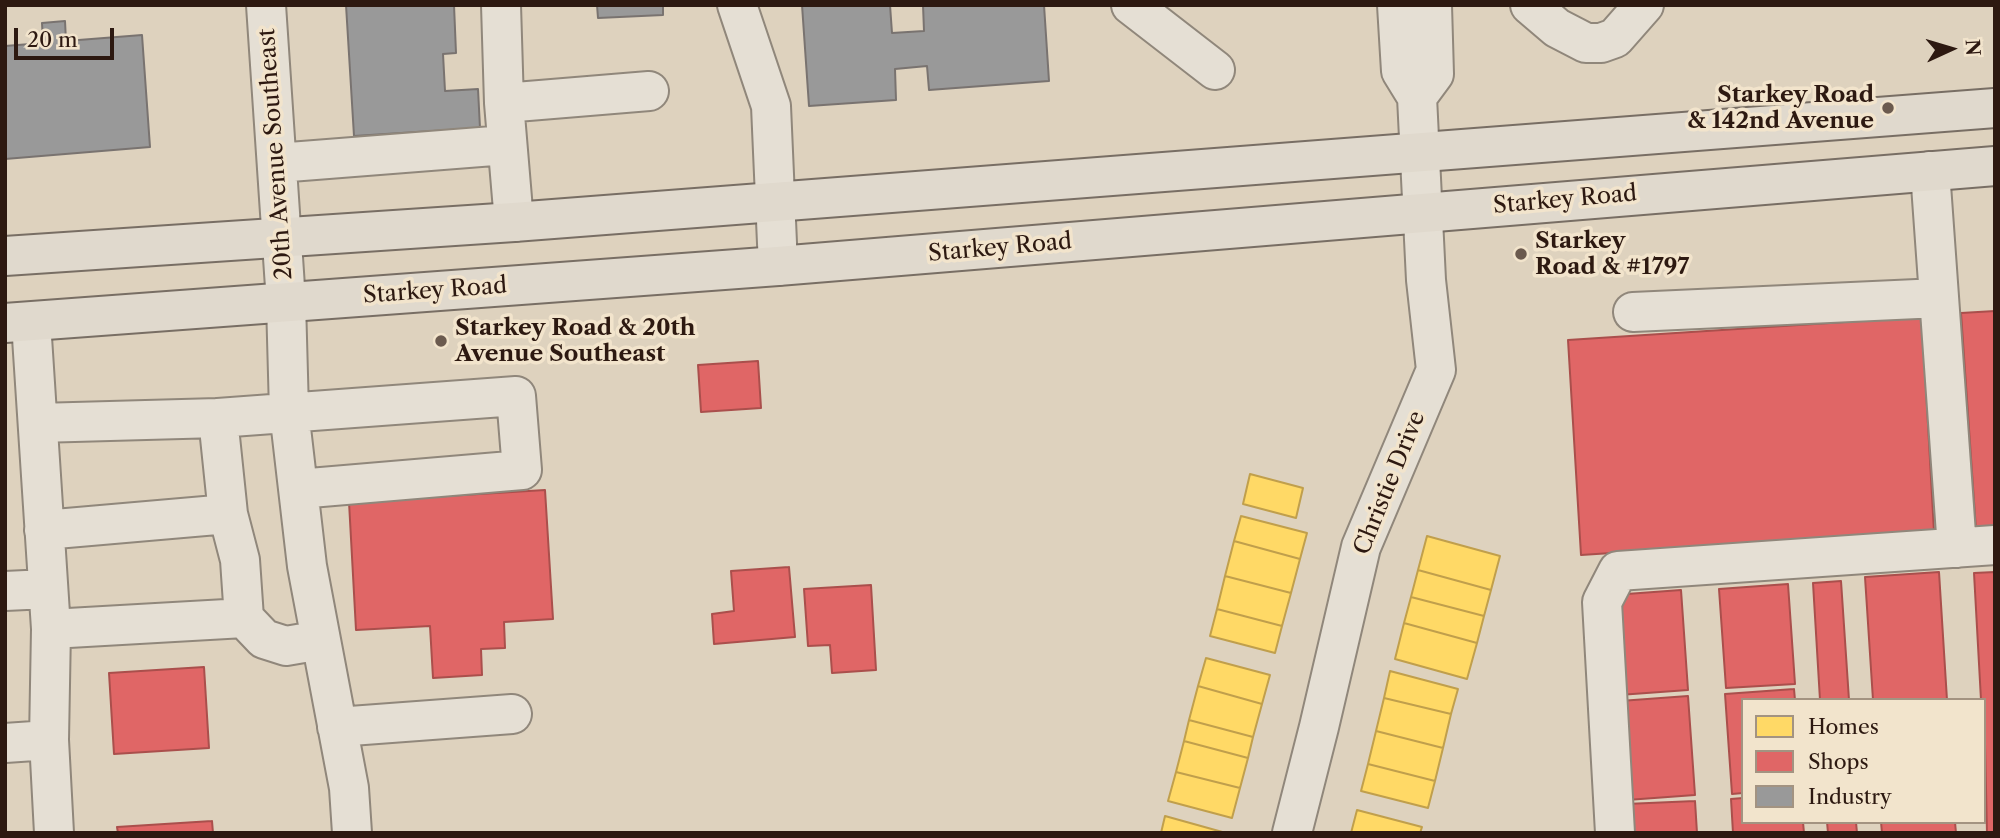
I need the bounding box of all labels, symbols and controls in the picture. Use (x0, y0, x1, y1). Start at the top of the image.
scale bar (18, 14, 117, 58)
north arrow (1916, 14, 1986, 84)
text: 20 m (27, 27, 78, 52)
street label: 20th Avenue Southeast (253, 27, 299, 281)
text: N (1960, 38, 1984, 57)
place label: Starkey Road & 142nd Avenue (1687, 81, 1874, 135)
marker: Starkey Road & 142nd Avenue (1880, 100, 1896, 116)
street label: Starkey Road (1492, 180, 1638, 220)
place label: Starkey Road & #1797 (1535, 227, 1689, 281)
street label: Starkey Road (927, 228, 1073, 268)
marker: Starkey Road & #1797 (1513, 246, 1529, 262)
street label: Starkey Road (362, 272, 508, 310)
place label: Starkey Road & 20th Avenue Southeast (455, 314, 696, 368)
marker: Starkey Road & 20th Avenue Southeast (433, 333, 449, 349)
street label: Christie Drive (1349, 407, 1431, 559)
legend (1741, 698, 1986, 824)
text: Homes (1808, 714, 1879, 739)
text: Shops (1808, 749, 1869, 774)
text: Industry (1808, 784, 1892, 809)

